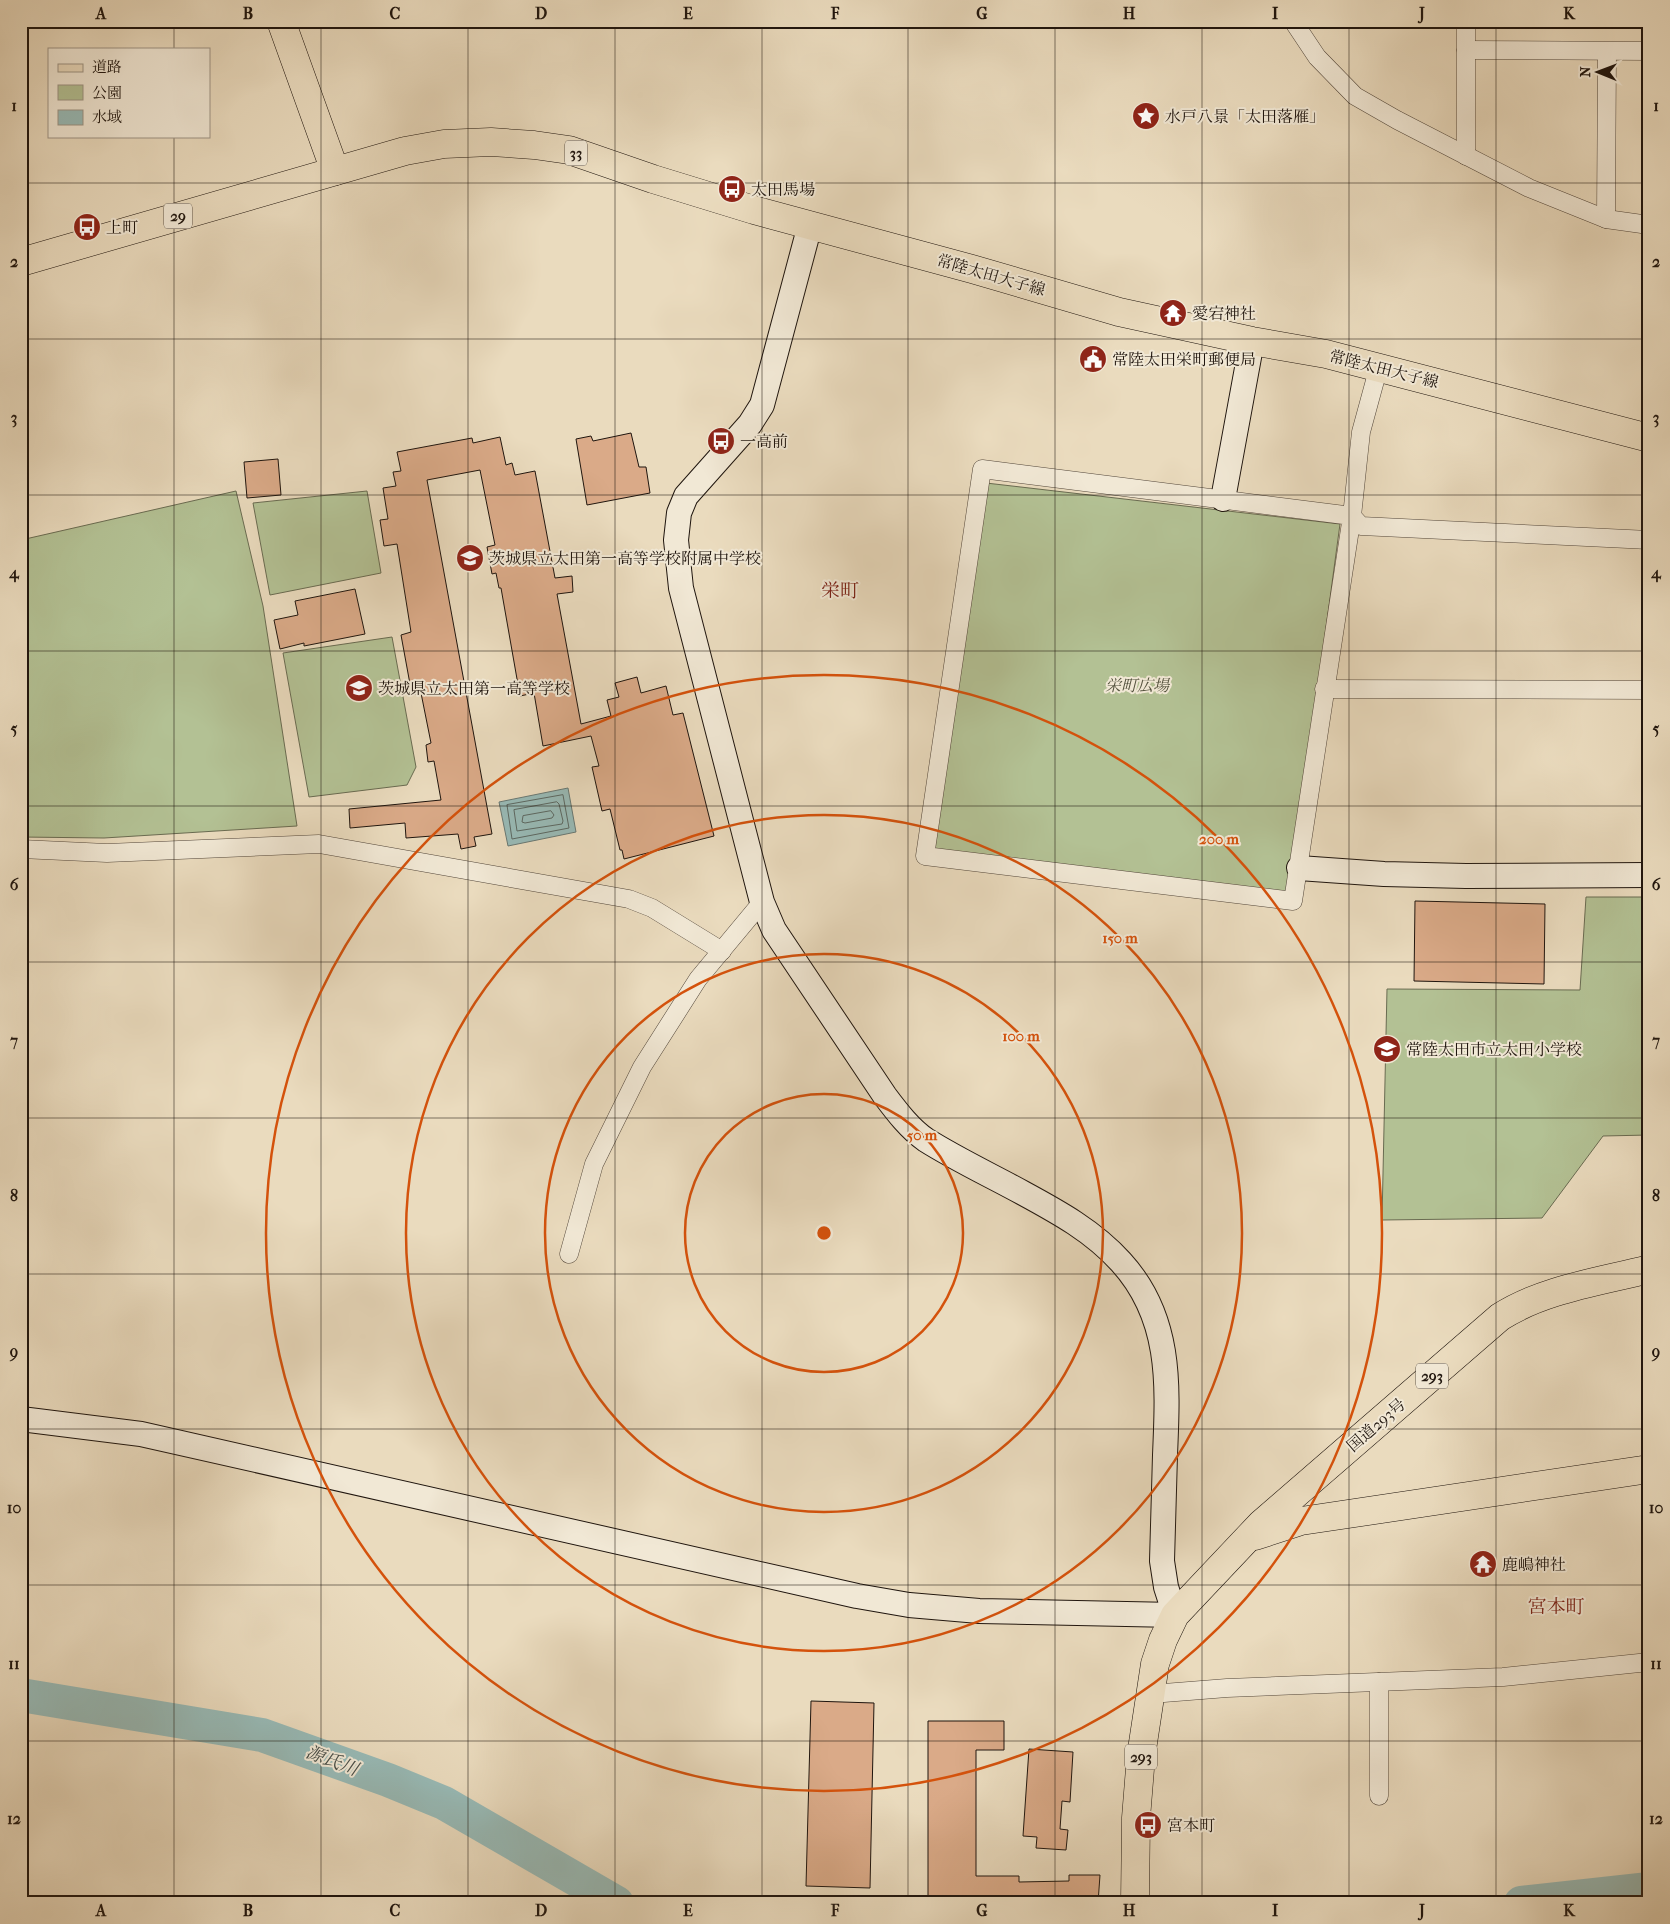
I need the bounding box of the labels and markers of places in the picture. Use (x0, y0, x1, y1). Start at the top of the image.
place icon: 水戸八景「太田落雁」 (1131, 101, 1161, 131)
place label: 水戸八景「太田落雁」 (1165, 107, 1325, 126)
bus stop icon: 太田馬場 (717, 174, 747, 204)
place label: 太田馬場 (751, 180, 815, 199)
bus stop icon: 上町 (72, 212, 102, 242)
place label: 上町 (106, 218, 138, 237)
temple icon: 愛宕神社 (1158, 298, 1188, 328)
place label: 愛宕神社 (1192, 304, 1256, 323)
public building icon: 常陸太田栄町郵便局 (1078, 344, 1108, 374)
place label: 常陸太田栄町郵便局 (1112, 350, 1256, 369)
bus stop icon: 一高前 (706, 426, 736, 456)
place label: 一高前 (740, 432, 788, 451)
school or university icon: 茨城県立太田第一高等学校附属中学校 (455, 543, 485, 573)
place label: 茨城県立太田第一高等学校附属中学校 (489, 549, 761, 568)
school or university icon: 茨城県立太田第一高等学校 (344, 673, 374, 703)
place label: 茨城県立太田第一高等学校 (378, 679, 570, 698)
school or university icon: 常陸太田市立太田小学校 (1372, 1034, 1402, 1064)
place label: 常陸太田市立太田小学校 (1406, 1040, 1582, 1059)
centre of rings (815, 1224, 833, 1242)
temple icon: 鹿嶋神社 (1468, 1549, 1498, 1579)
place label: 鹿嶋神社 (1502, 1555, 1566, 1574)
bus stop icon: 宮本町 (1133, 1810, 1163, 1840)
place label: 宮本町 (1167, 1816, 1215, 1835)

